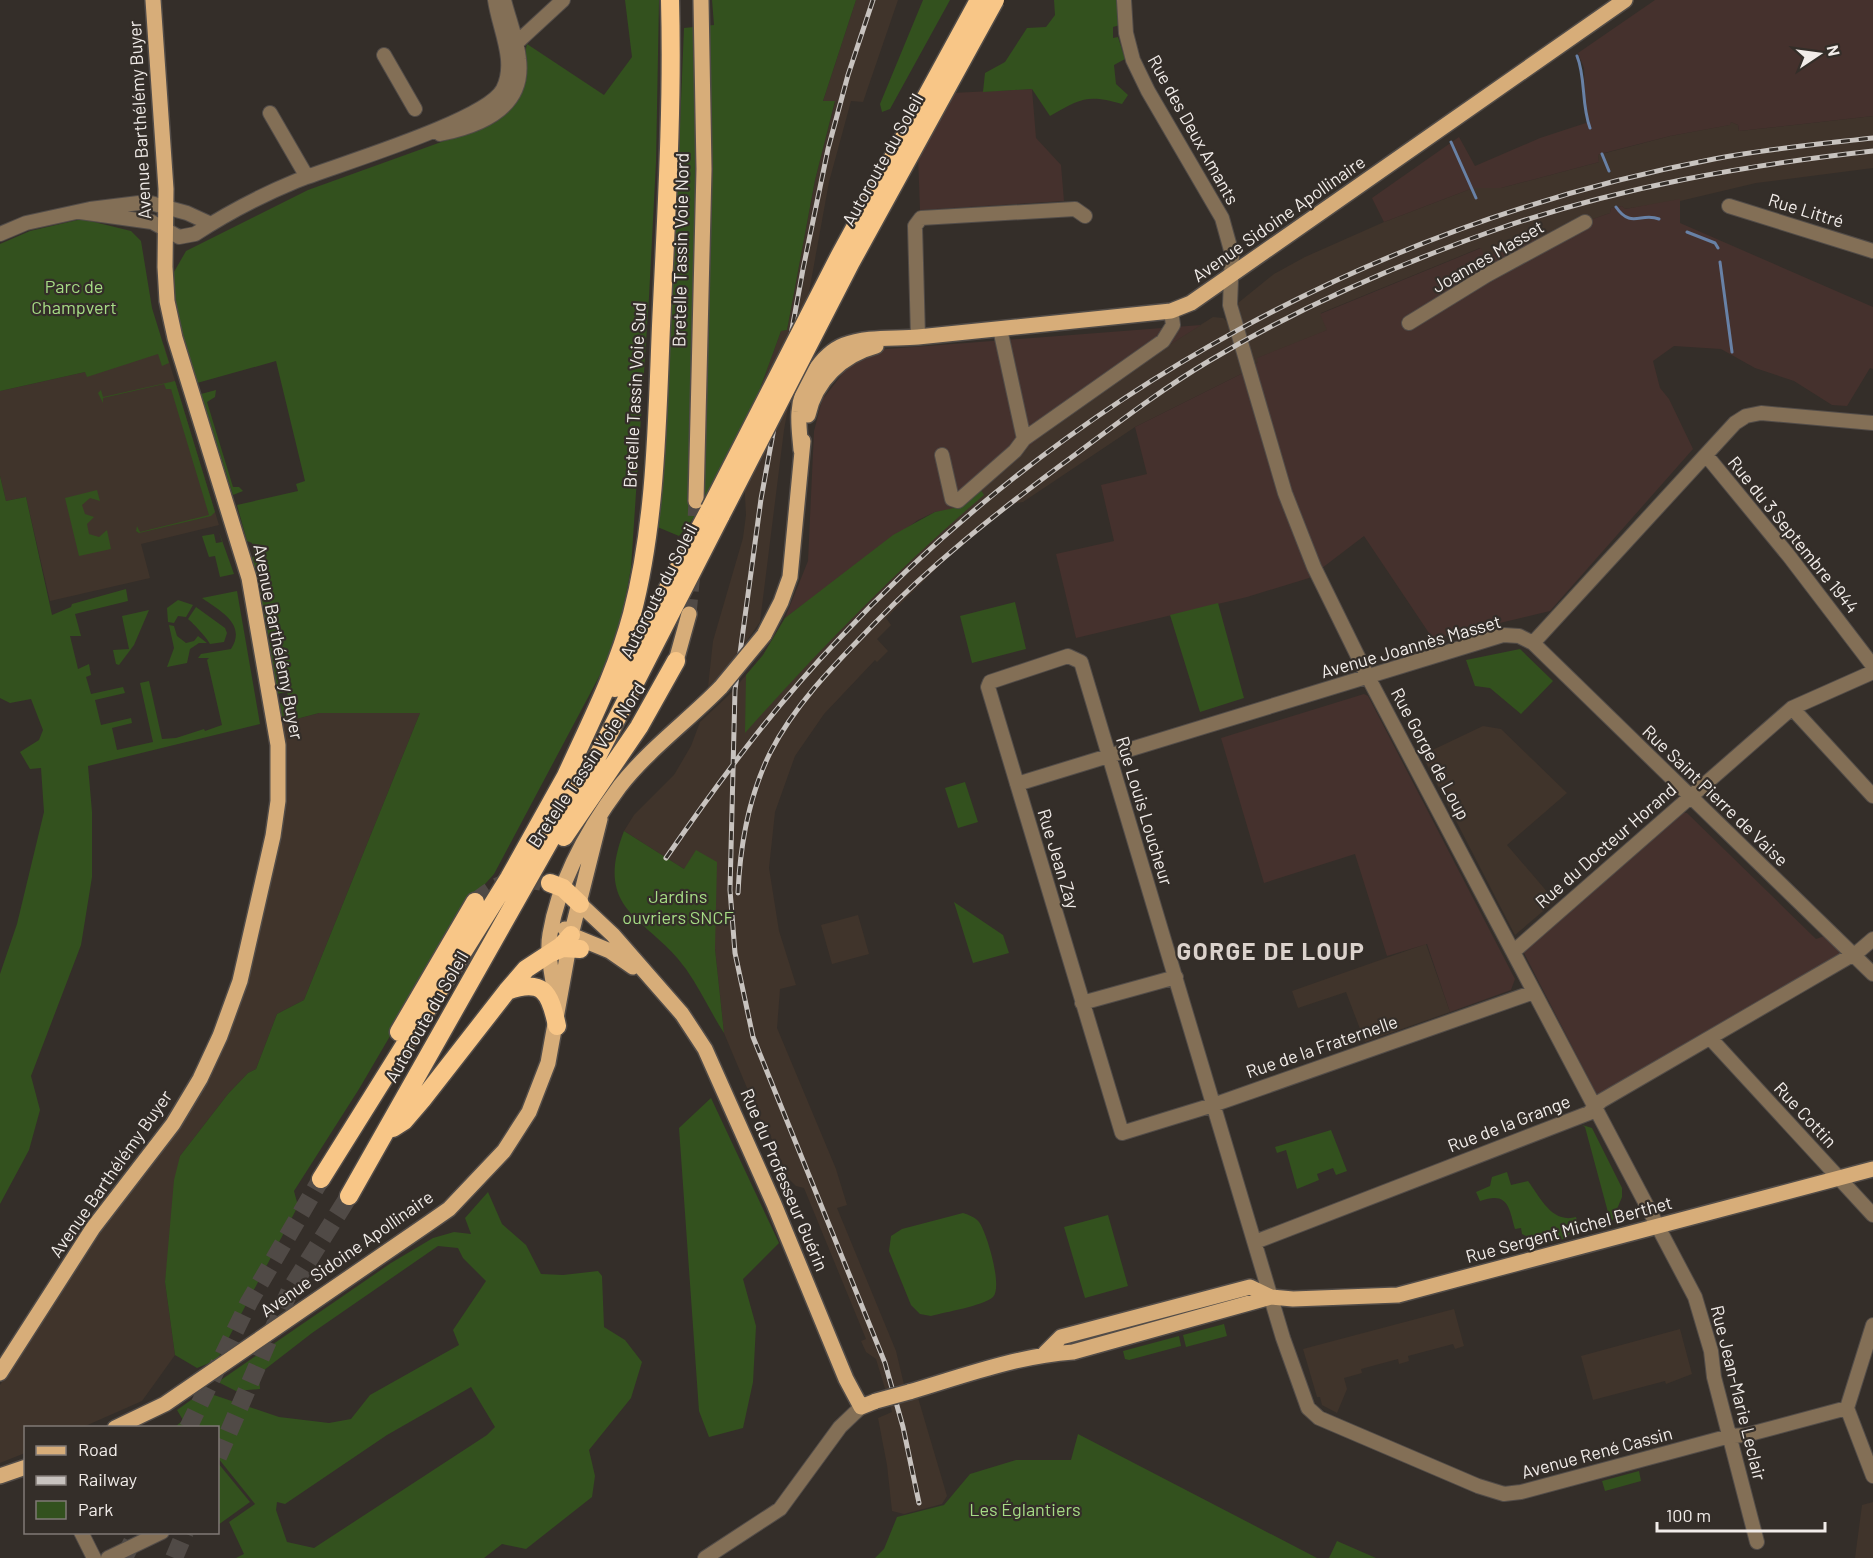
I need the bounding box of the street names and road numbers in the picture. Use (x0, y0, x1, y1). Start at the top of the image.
street label: Avenue Barthélémy Buyer (123, 20, 155, 220)
street label: Rue des Deux Amants (1144, 51, 1244, 208)
street label: Autoroute du Soleil (837, 89, 928, 230)
street label: Avenue Sidoine Apollinaire (1188, 150, 1369, 286)
street label: Bretelle Tassin Voie Nord (667, 153, 693, 347)
street label: Rue Littré (1766, 188, 1847, 232)
street label: Joannes Masset (1428, 215, 1547, 297)
street label: Bretelle Tassin Voie Sud (618, 302, 650, 488)
street label: Rue du 3 Septembre 1944 (1724, 451, 1864, 617)
street label: Autoroute du Soleil (615, 520, 701, 661)
street label: Avenue Barthélémy Buyer (249, 542, 309, 742)
street label: Avenue Joannès Masset (1318, 610, 1503, 682)
street label: Bretelle Tassin Voie Nord (523, 678, 650, 851)
street label: Rue Gorge de Loup (1387, 684, 1475, 823)
street label: Rue Saint Pierre de Vaise (1638, 720, 1793, 871)
street label: Rue Louis Loucheur (1112, 733, 1178, 888)
street label: Rue du Docteur Horand (1530, 778, 1680, 912)
street label: Rue Jean Zay (1033, 806, 1085, 911)
street label: Autoroute du Soleil (380, 947, 473, 1086)
street label: Rue de la Fraternelle (1243, 1010, 1400, 1082)
street label: Rue Cottin (1770, 1077, 1842, 1152)
street label: Avenue Barthélémy Buyer (44, 1085, 176, 1261)
street label: Rue du Professeur Guérin (736, 1085, 833, 1274)
street label: Rue de la Grange (1444, 1090, 1573, 1157)
street label: Avenue Sidoine Apollinaire (256, 1185, 437, 1321)
street label: Rue Sergent Michel Berthet (1463, 1191, 1674, 1267)
street label: Rue Jean-Marie Leclair (1707, 1303, 1771, 1483)
street label: Avenue René Cassin (1519, 1421, 1675, 1483)

